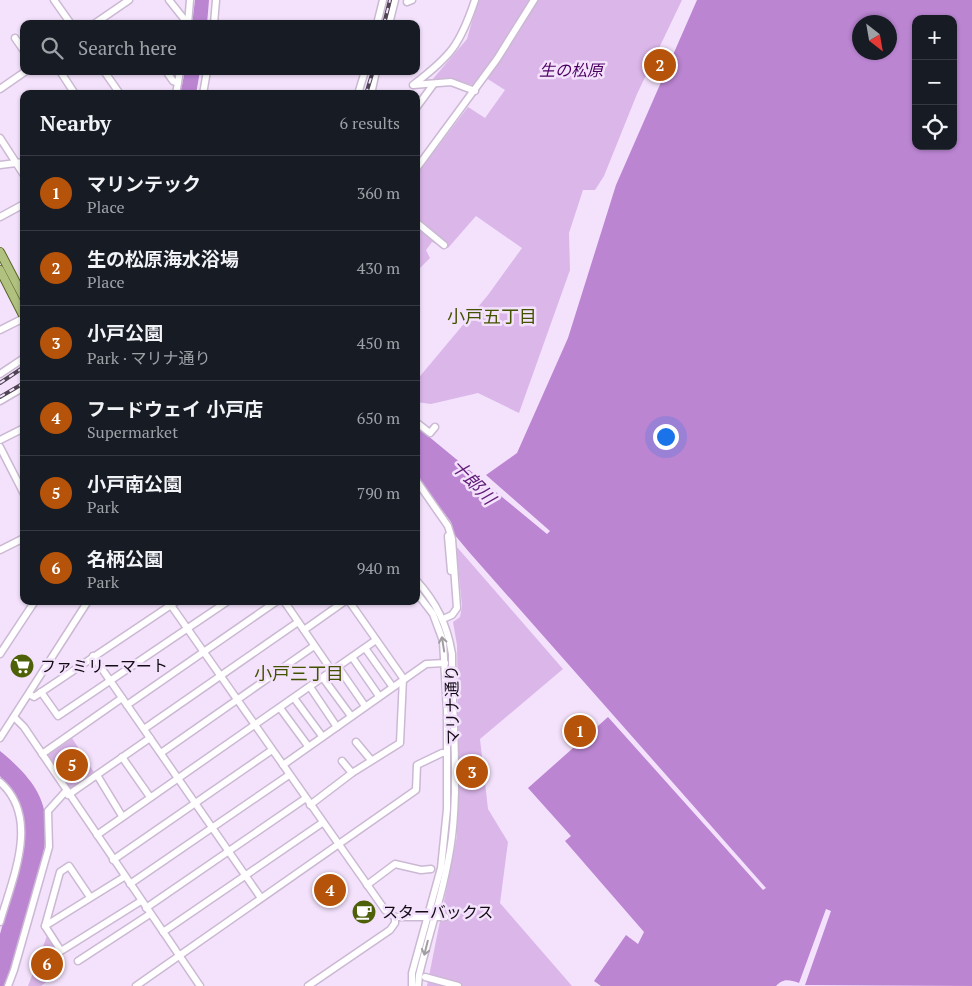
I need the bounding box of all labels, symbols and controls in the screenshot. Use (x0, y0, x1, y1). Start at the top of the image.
north arrow (852, 15, 897, 60)
map controls (912, 15, 957, 150)
button: + (912, 15, 957, 60)
search box (20, 20, 420, 75)
icon: search (38, 34, 66, 62)
text: Search here (78, 35, 177, 60)
pin: 2 (644, 46, 676, 84)
park label: 生の松原 (539, 59, 606, 81)
button: − (912, 60, 957, 105)
button: locate (912, 105, 957, 150)
text: Nearby (40, 109, 111, 137)
text: 6 results (340, 112, 400, 134)
text: マリンテック (87, 171, 201, 196)
text: 1 (51, 182, 61, 204)
text: 360 m (357, 182, 400, 204)
text: Place (87, 196, 125, 218)
text: 生の松原海水浴場 (87, 246, 239, 271)
text: 2 (51, 257, 61, 279)
text: 430 m (357, 257, 400, 279)
text: Place (87, 271, 125, 293)
district label: 小戸五丁目 (447, 304, 537, 328)
text: 小戸公園 (87, 320, 163, 345)
text: 3 (51, 332, 61, 354)
text: 450 m (357, 332, 400, 354)
text: Park · マリナ通り (87, 347, 211, 369)
text: フードウェイ 小戸店 (87, 396, 263, 421)
text: 4 (51, 407, 61, 429)
text: 650 m (357, 407, 400, 429)
text: Supermarket (87, 421, 178, 443)
your location (653, 424, 679, 450)
water label: 十郎川 (446, 454, 502, 511)
text: 小戸南公園 (87, 471, 182, 496)
text: 5 (51, 482, 61, 504)
text: 790 m (357, 482, 400, 504)
text: Park (87, 496, 119, 518)
text: 名柄公園 (87, 546, 163, 571)
text: 6 (51, 557, 61, 579)
text: 940 m (357, 557, 400, 579)
text: Park (87, 571, 119, 593)
one-way arrow (437, 637, 447, 653)
supermarket icon: ファミリーマート (9, 653, 35, 679)
place label: ファミリーマート (40, 655, 168, 677)
district label: 小戸三丁目 (254, 661, 344, 685)
street label: マリナ通り (440, 665, 464, 745)
pin: 1 (564, 712, 596, 750)
pin: 5 (56, 746, 88, 784)
pin: 3 (456, 753, 488, 791)
pin: 4 (314, 871, 346, 909)
cafe icon: スターバックス (351, 899, 377, 925)
place label: スターバックス (382, 901, 493, 923)
one-way arrow (421, 939, 430, 955)
pin: 6 (31, 945, 63, 983)

